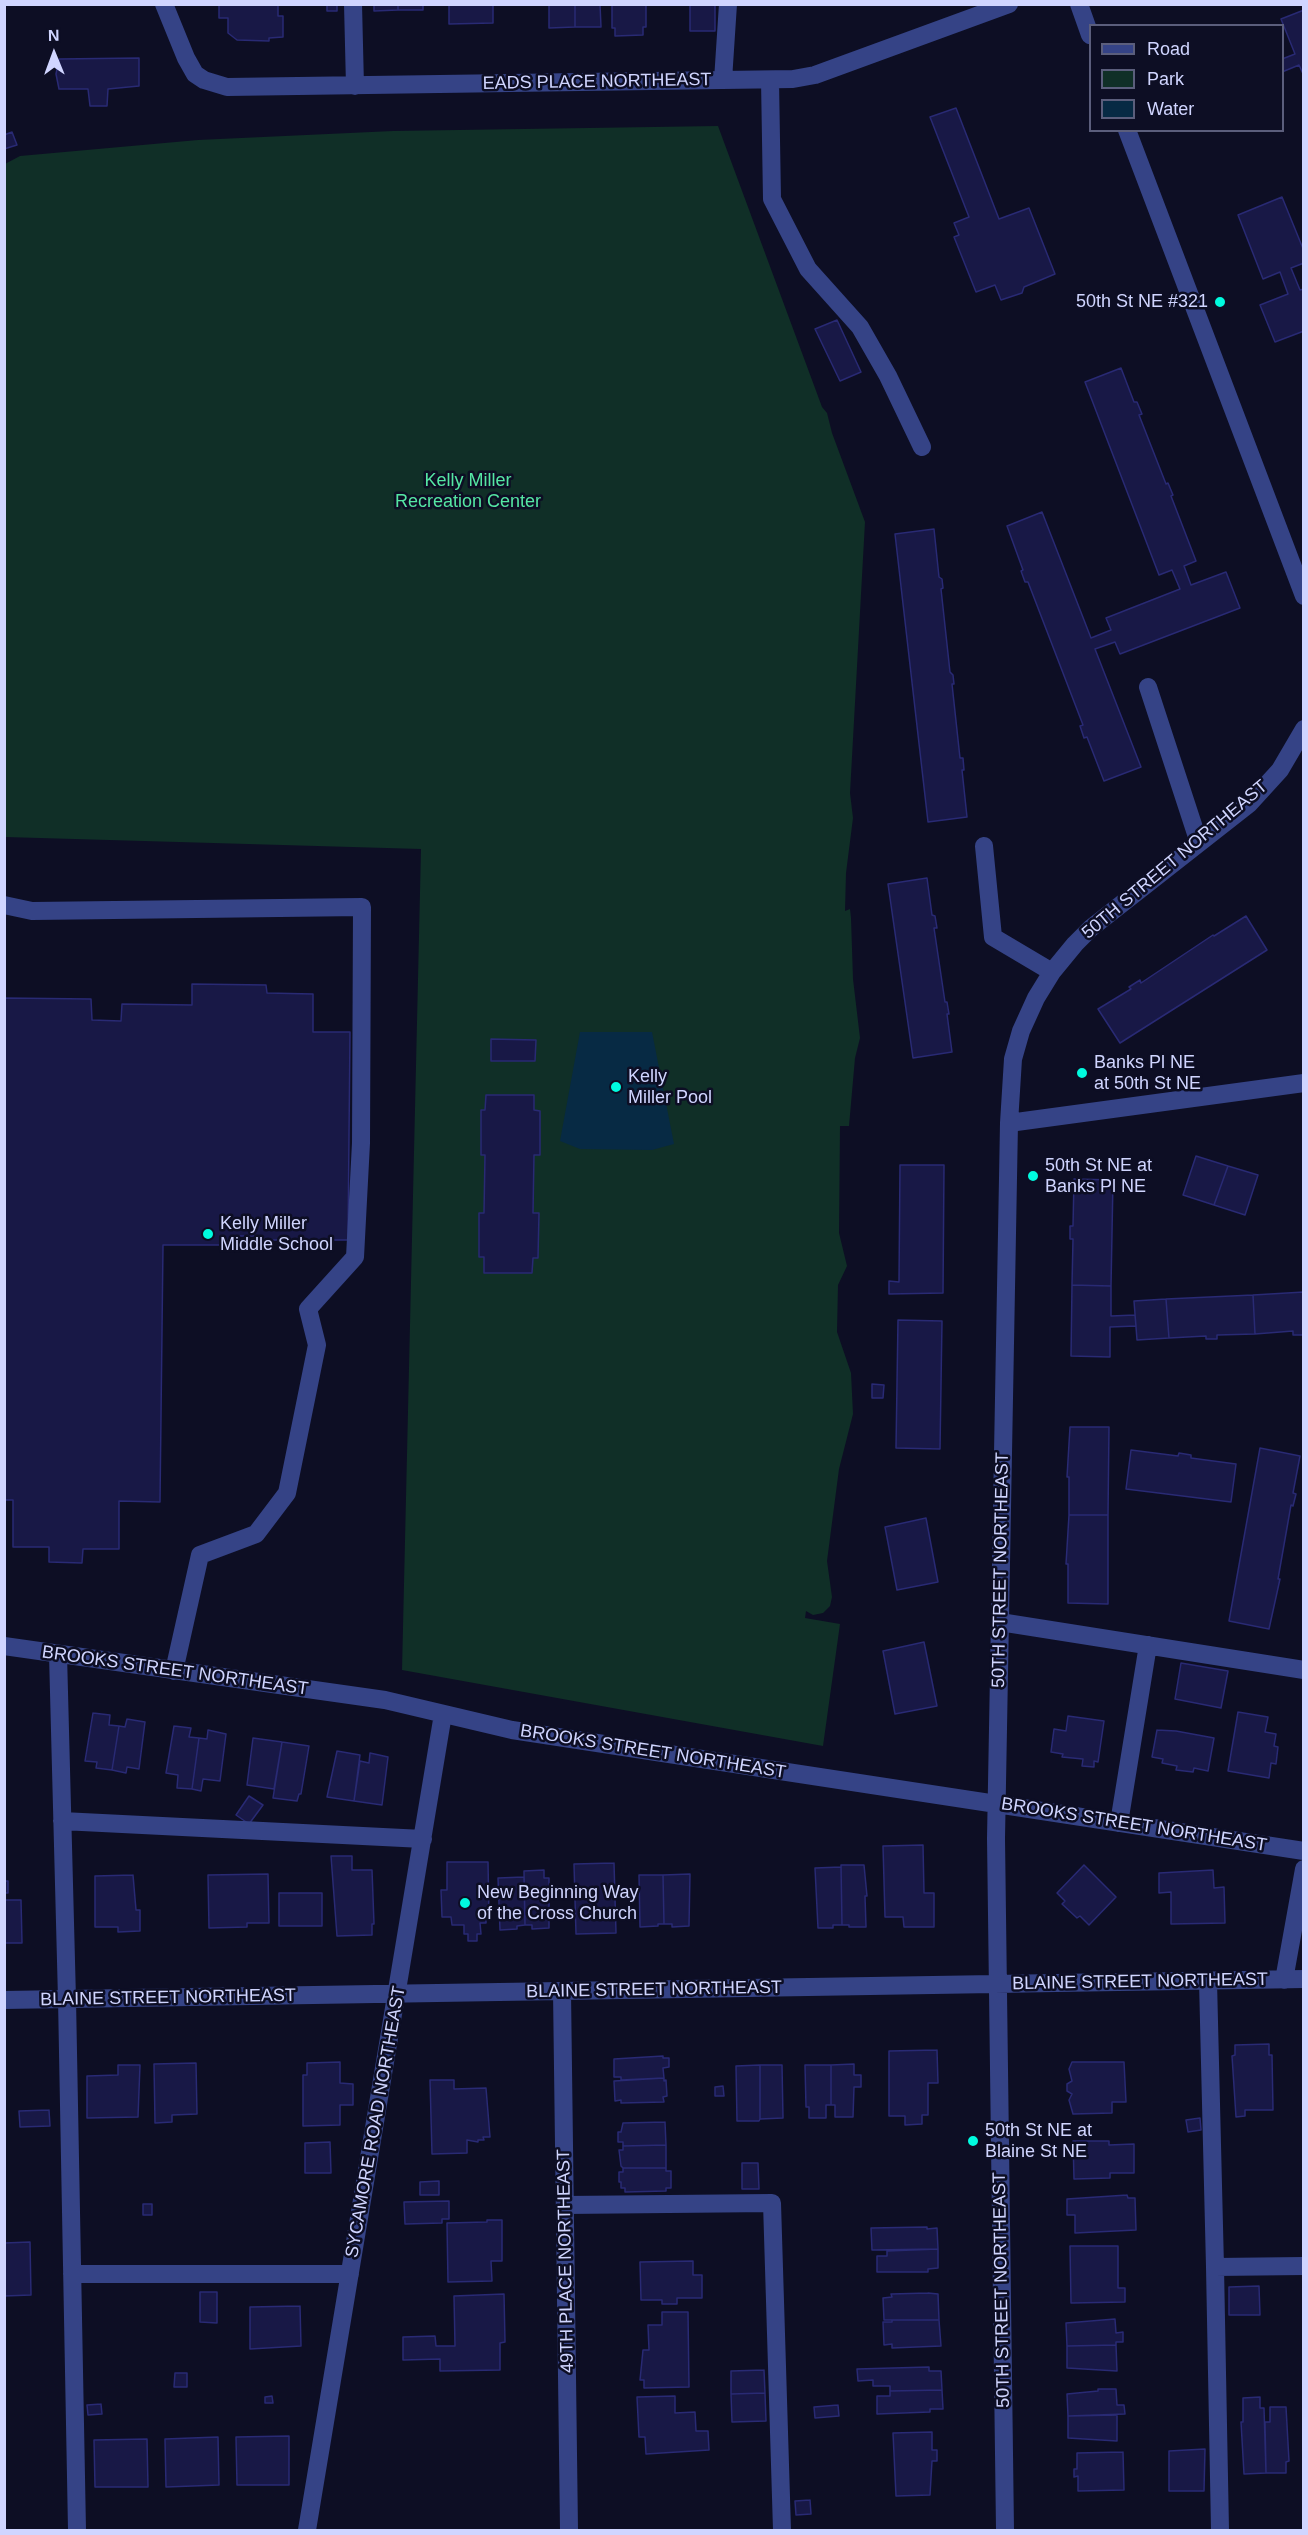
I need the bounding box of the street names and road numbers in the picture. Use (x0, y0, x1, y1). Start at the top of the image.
street label: EADS PLACE NORTHEAST (482, 69, 712, 95)
street label: 50TH STREET NORTHEAST (1078, 776, 1272, 944)
street label: 50TH STREET NORTHEAST (988, 1452, 1014, 1688)
street label: BROOKS STREET NORTHEAST (40, 1642, 310, 1700)
street label: BROOKS STREET NORTHEAST (519, 1720, 787, 1784)
street label: BROOKS STREET NORTHEAST (1000, 1793, 1268, 1857)
street label: BLAINE STREET NORTHEAST (1012, 1969, 1268, 1995)
street label: BLAINE STREET NORTHEAST (526, 1977, 782, 2003)
street label: SYCAMORE ROAD NORTHEAST (341, 1984, 411, 2260)
street label: BLAINE STREET NORTHEAST (40, 1985, 296, 2011)
street label: 49TH PLACE NORTHEAST (553, 2149, 579, 2373)
street label: 50TH STREET NORTHEAST (989, 2172, 1015, 2408)

